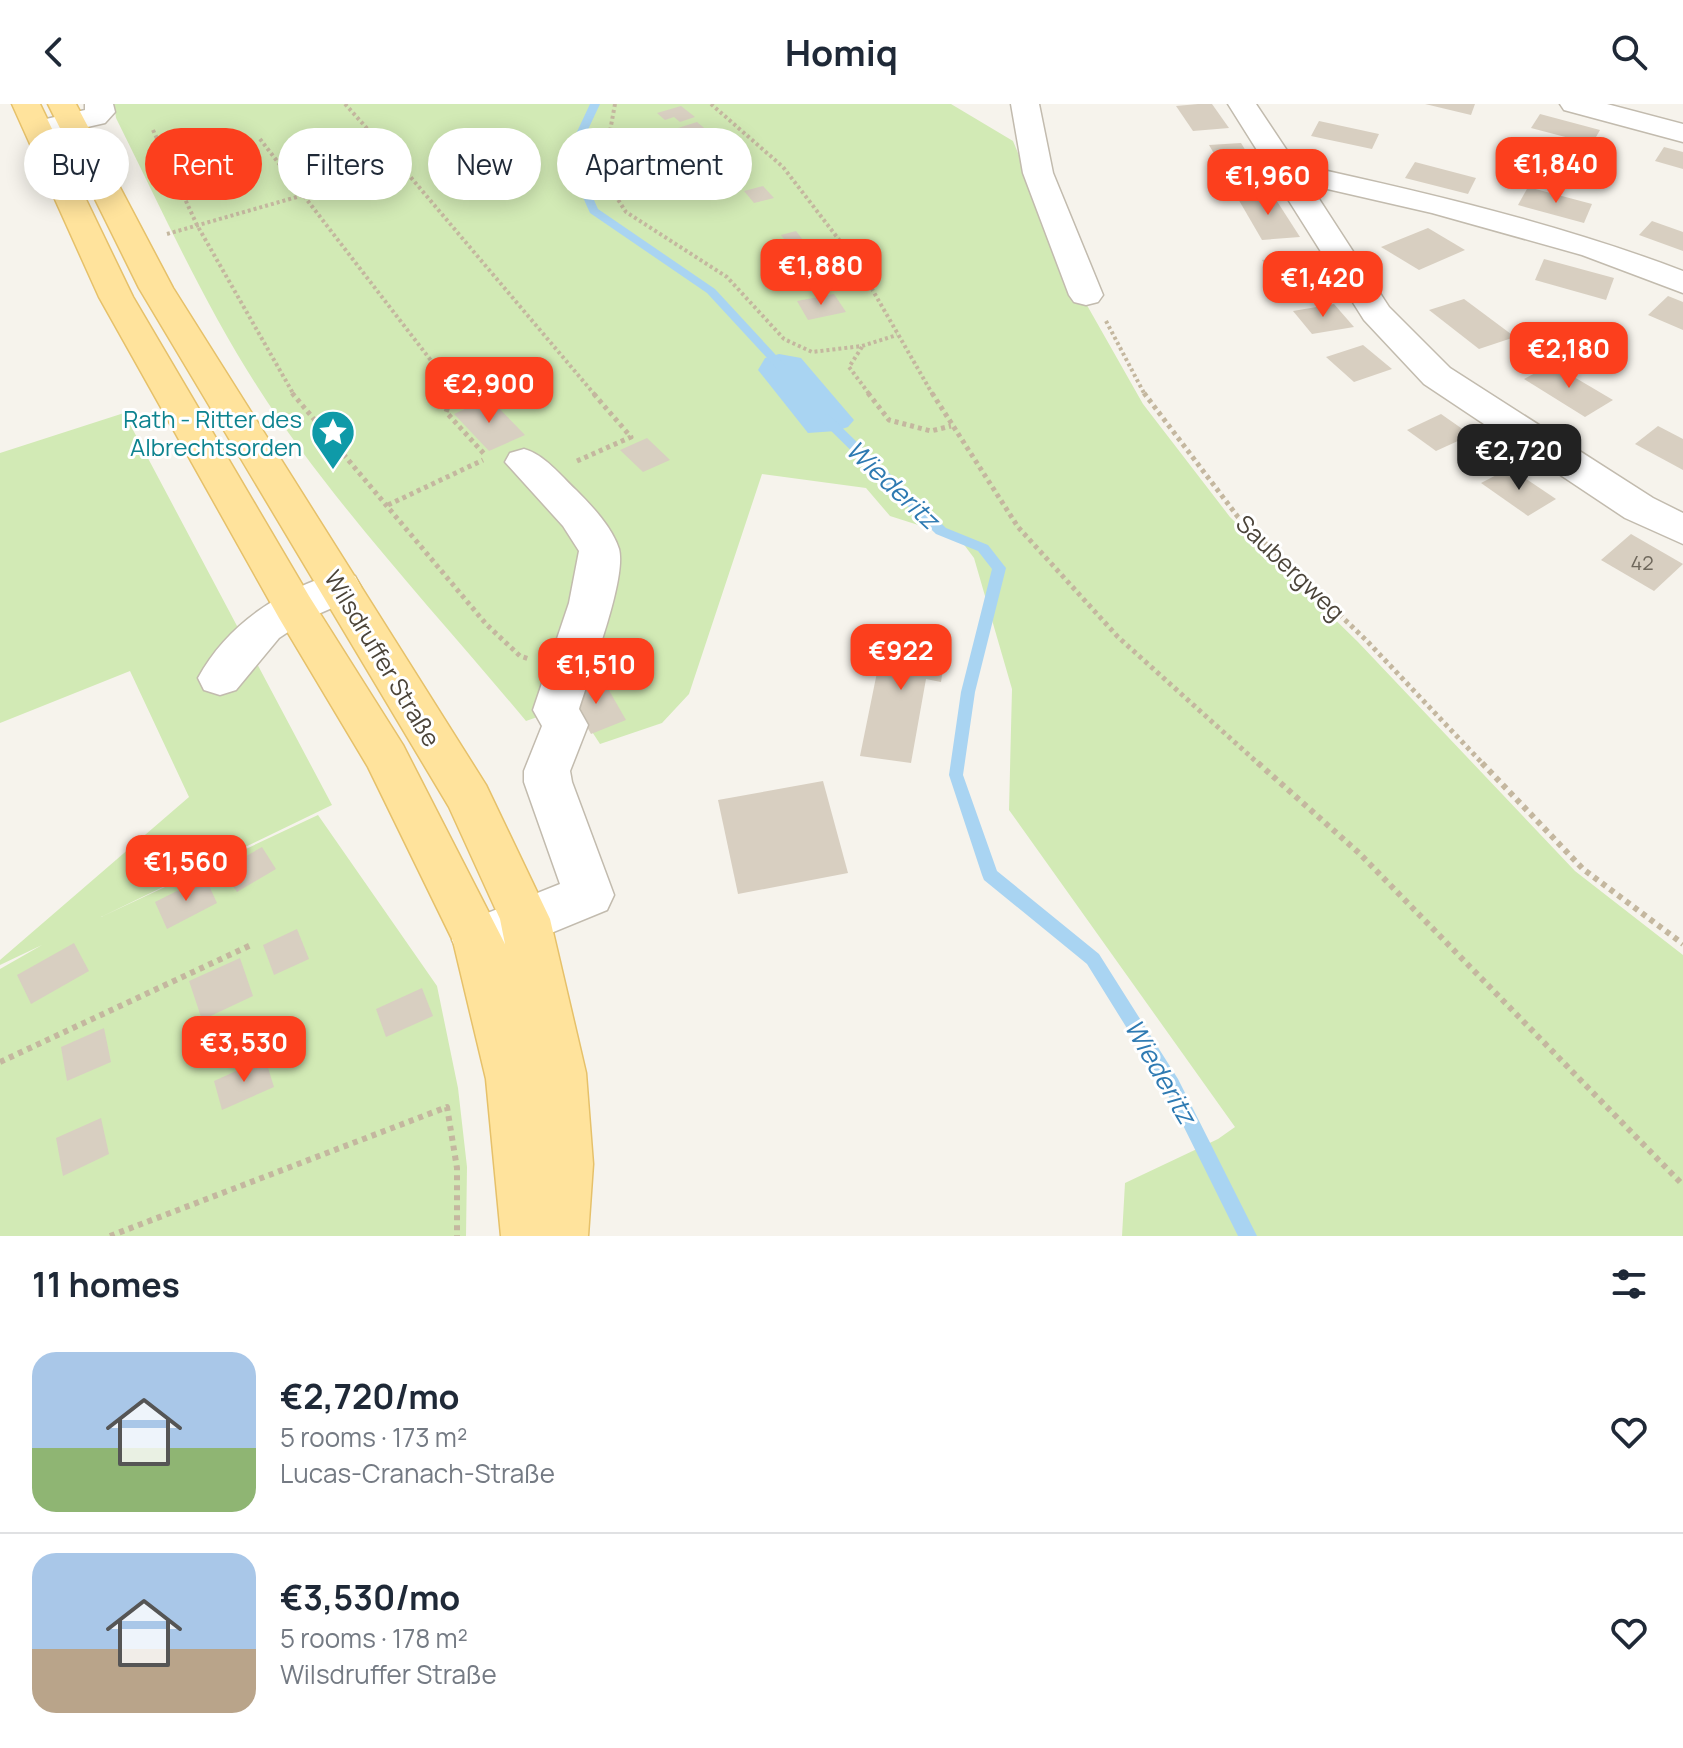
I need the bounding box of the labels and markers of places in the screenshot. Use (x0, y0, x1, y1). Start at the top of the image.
pin: €1,840 (1491, 137, 1621, 205)
pin: €1,960 (1203, 149, 1333, 217)
pin: €1,880 (756, 239, 886, 307)
pin: €1,420 (1258, 251, 1388, 319)
pin: €2,180 (1504, 322, 1634, 390)
pin: €2,900 (424, 357, 554, 425)
place label: Rath - Ritter des Albrechtsorden (123, 402, 302, 463)
place icon: Rath - Ritter des Albrechtsorden (309, 408, 357, 471)
pin: €2,720 (1454, 424, 1584, 492)
pin: €922 (854, 624, 948, 692)
pin: €1,510 (531, 638, 661, 706)
pin: €1,560 (121, 835, 251, 903)
pin: €3,530 (179, 1016, 309, 1084)

